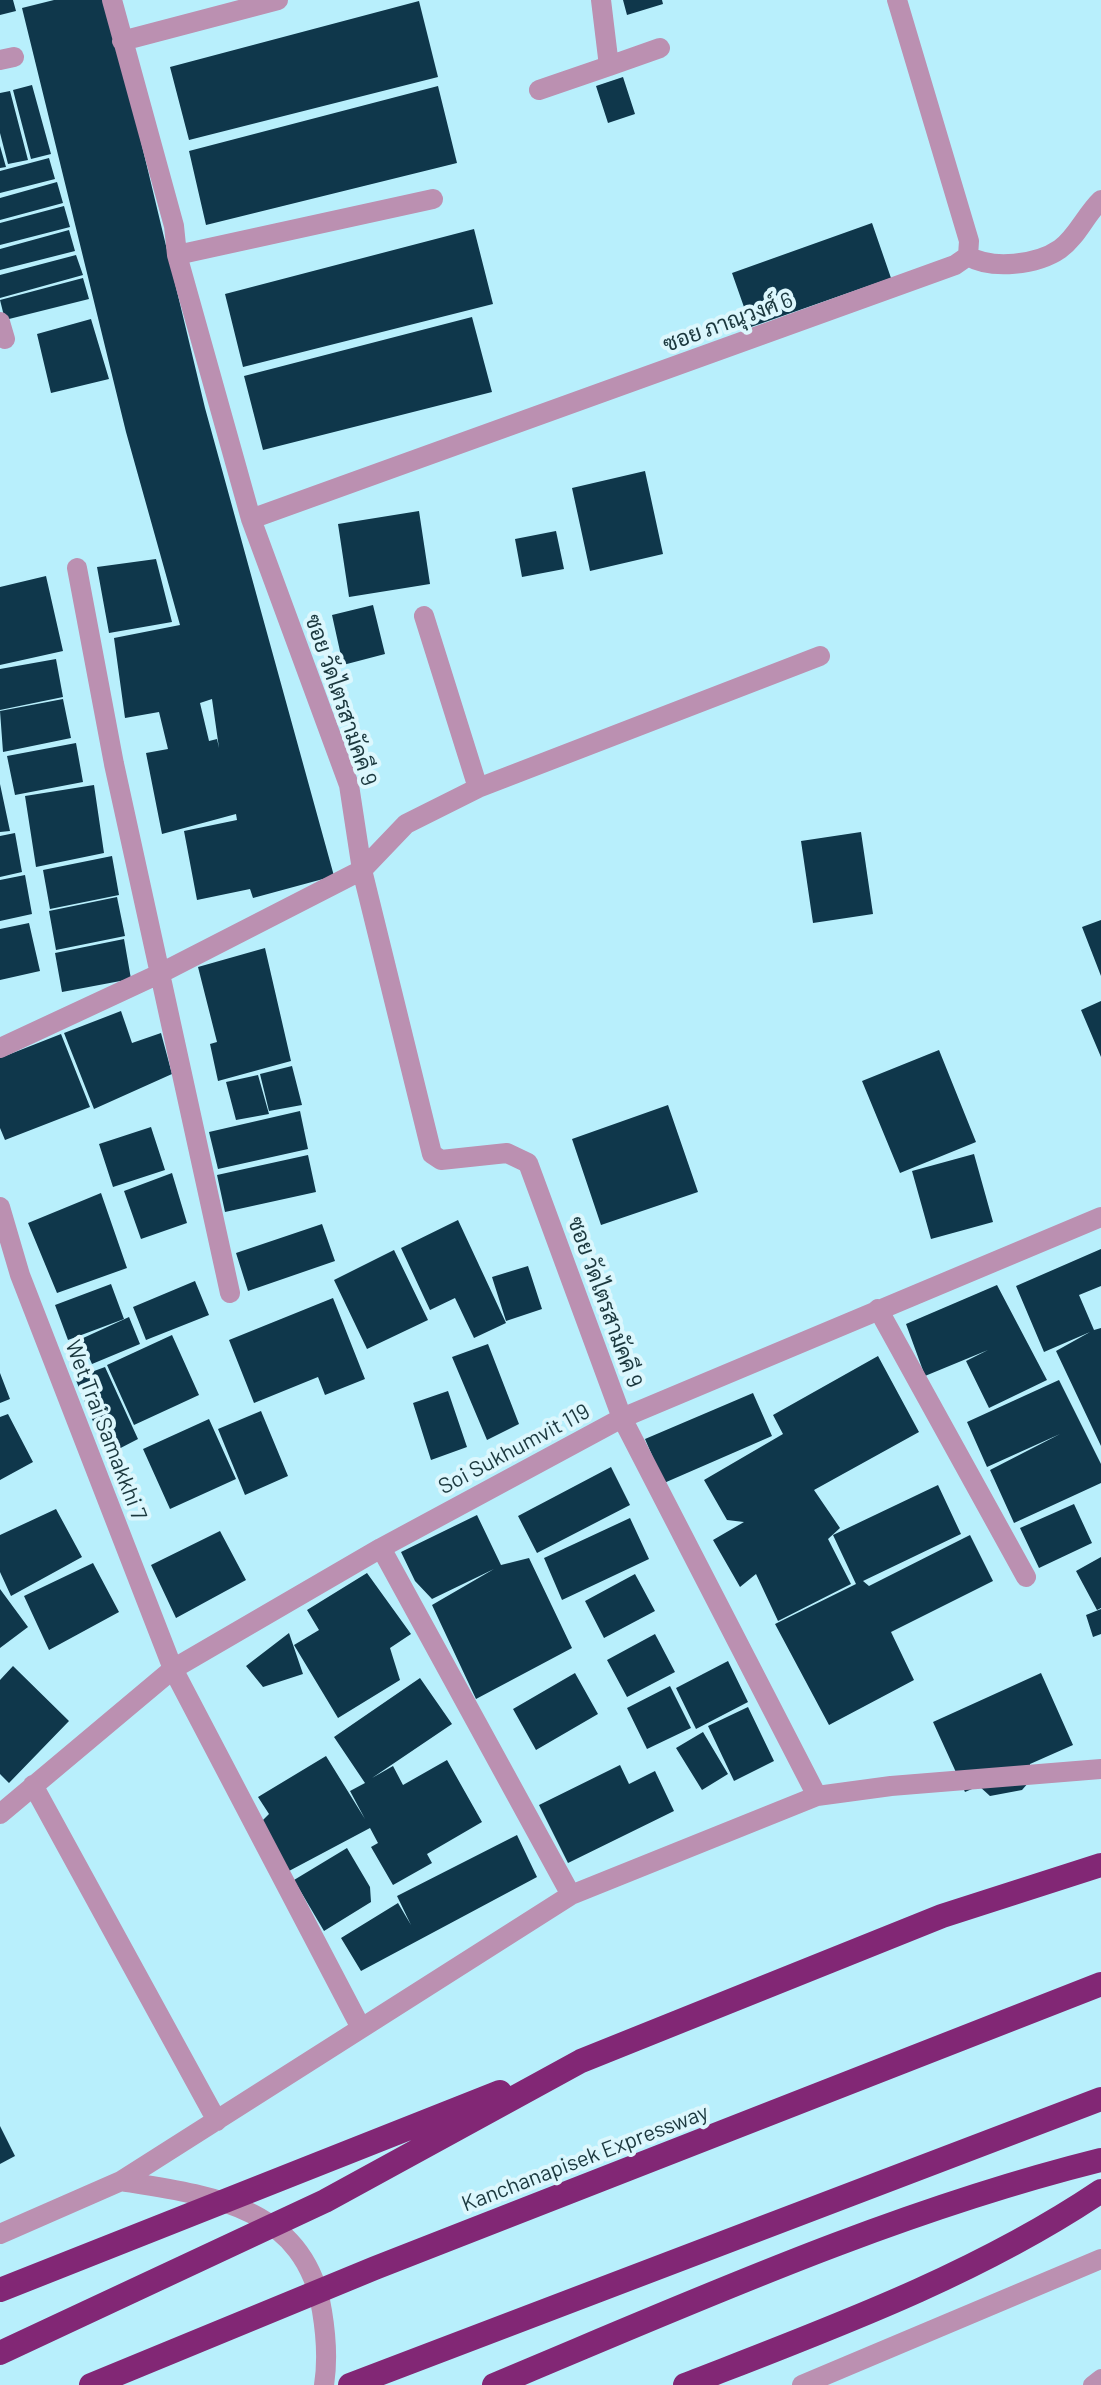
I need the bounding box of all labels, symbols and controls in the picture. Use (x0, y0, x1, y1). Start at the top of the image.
street label: ซอย ภาณุวงศ์ 6 (660, 286, 796, 358)
street label: ซอย วัดไตรสามัคคี 9 (299, 611, 383, 789)
street label: ซอย วัดไตรสามัคคี 9 (562, 1213, 648, 1391)
street label: Wet Trai Samakkhi 7 (60, 1336, 152, 1524)
street label: Soi Sukhumvit 119 (434, 1398, 594, 1500)
street label: Kanchanapisek Expressway (458, 2099, 712, 2217)

